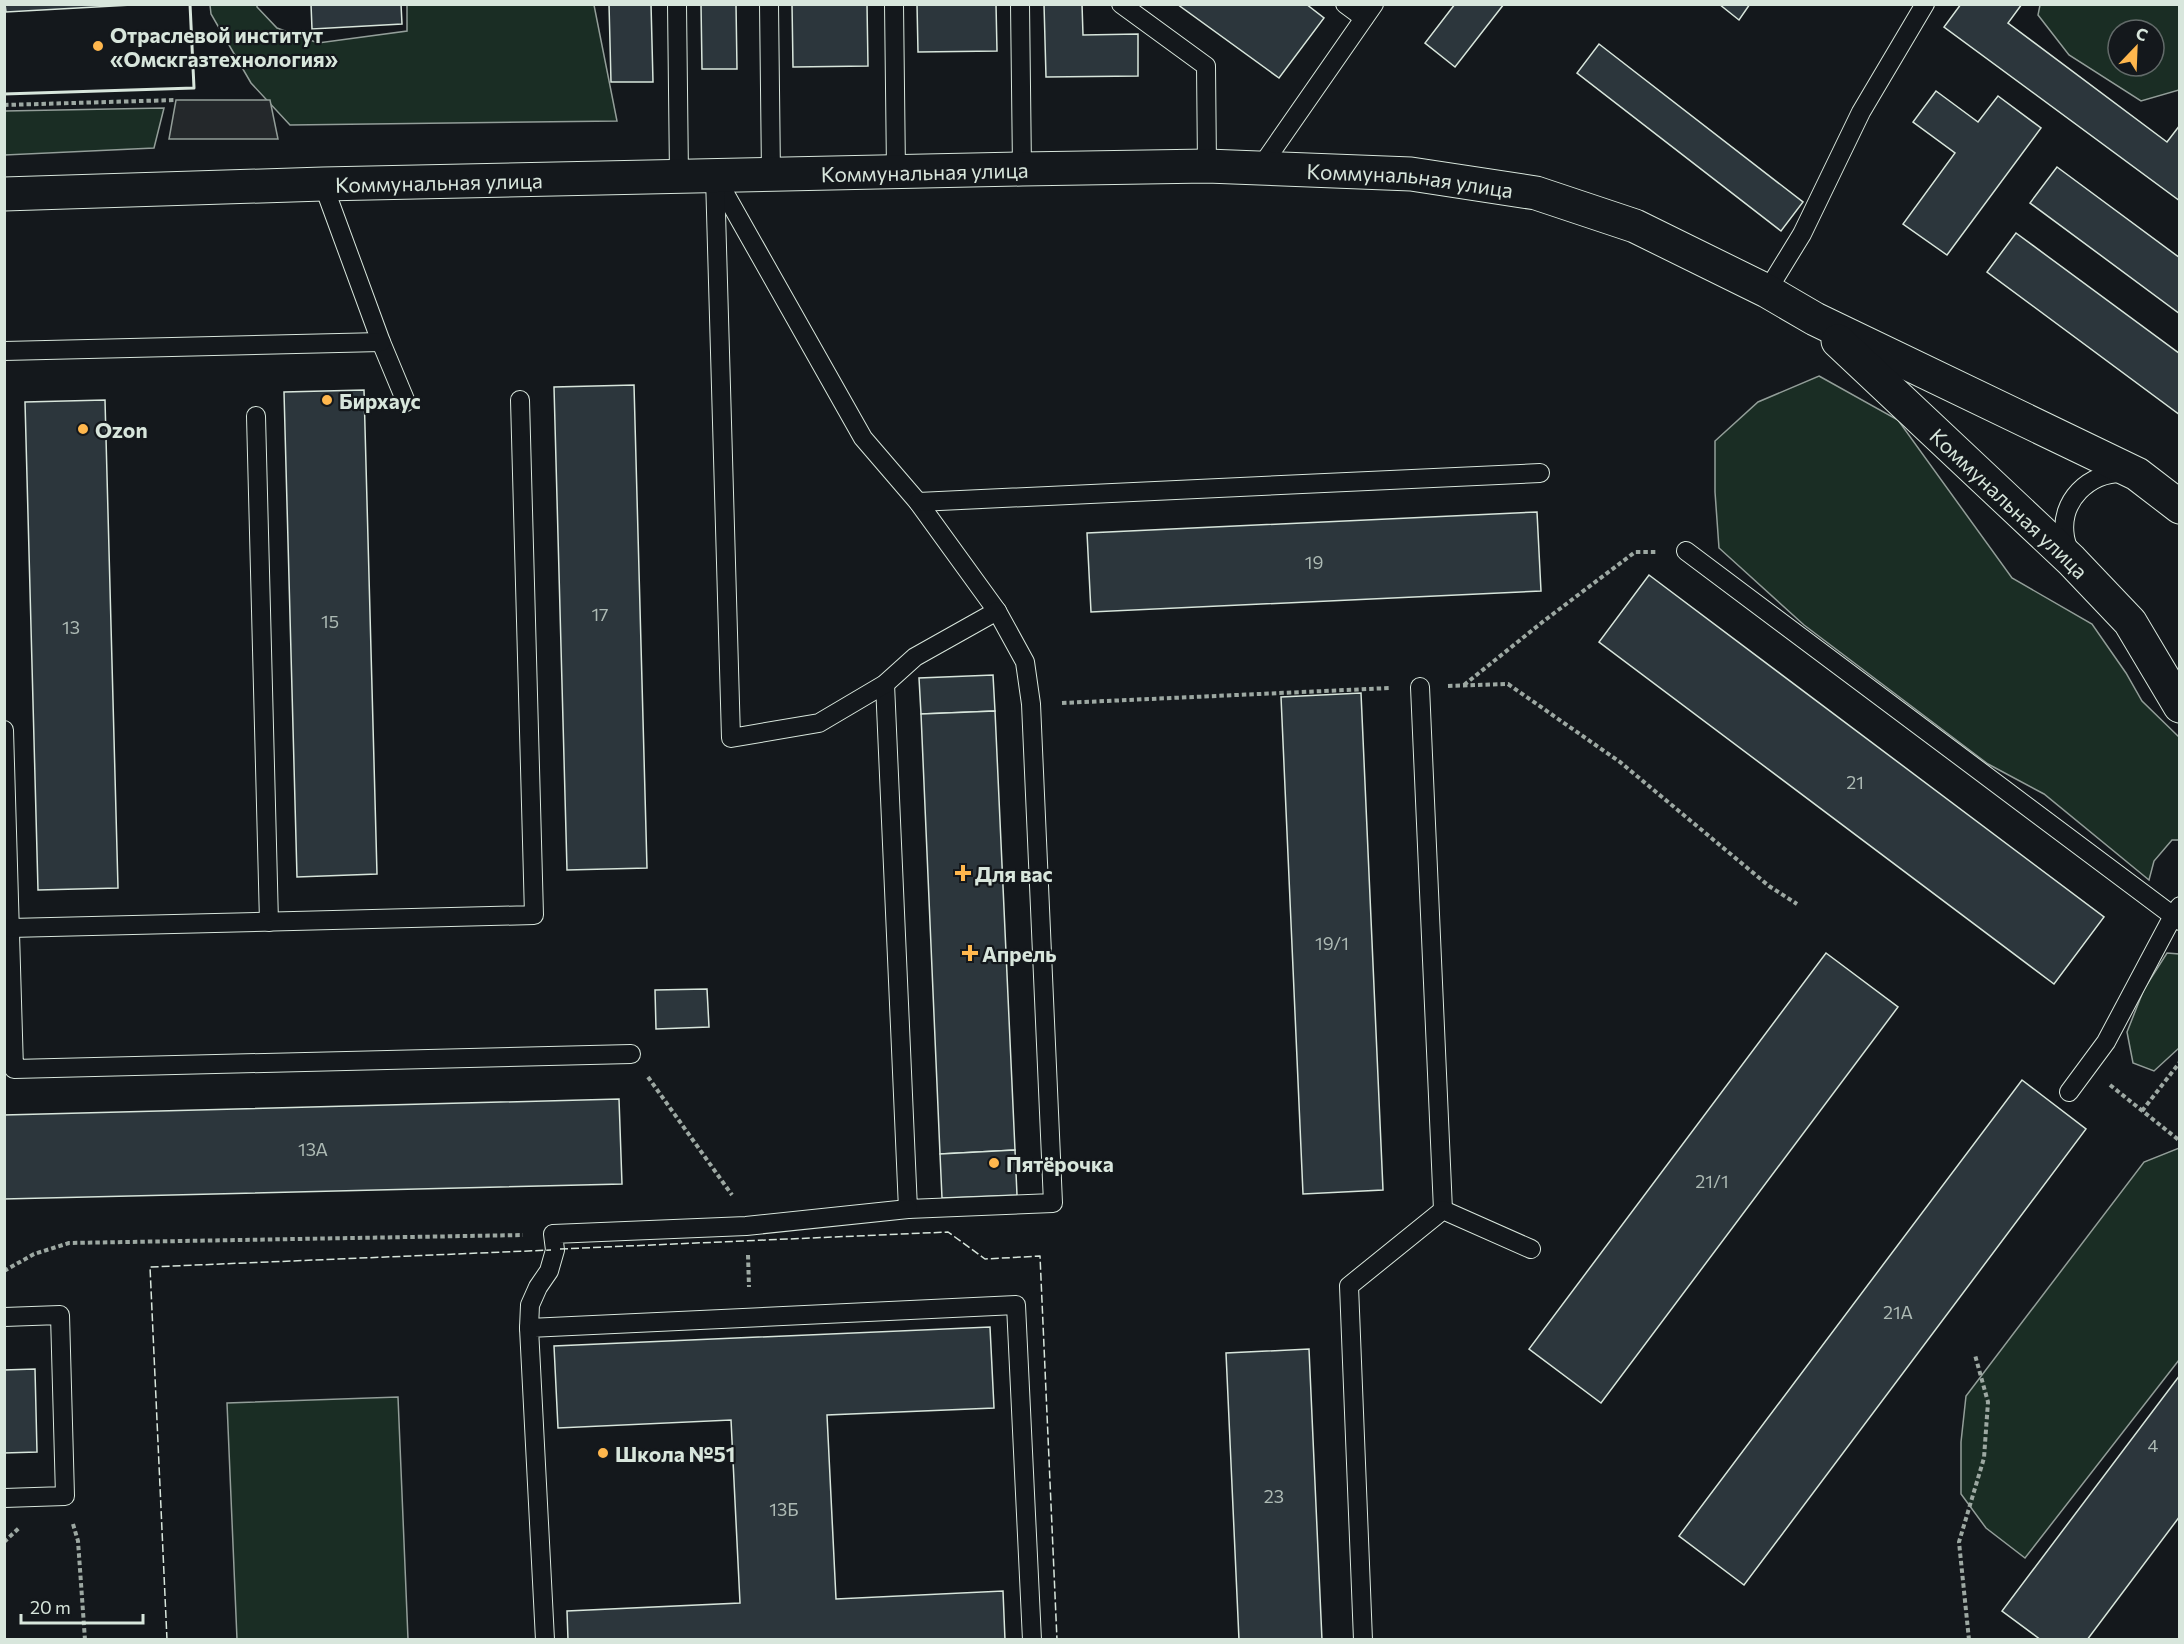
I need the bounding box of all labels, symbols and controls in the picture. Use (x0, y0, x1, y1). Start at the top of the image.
north arrow (2106, 18, 2166, 78)
place label: Отраслевой институт «Омскгазтехнология» (110, 22, 338, 71)
text: С (2133, 23, 2151, 45)
marker: Отраслевой институт «Омскгазтехнология» (91, 39, 105, 53)
street label: Коммунальная улица (821, 156, 1029, 186)
street label: Коммунальная улица (1306, 157, 1515, 202)
street label: Коммунальная улица (335, 167, 543, 196)
place label: Бирхаус (339, 388, 421, 413)
marker: Бирхаус (320, 393, 334, 407)
place label: Ozon (95, 417, 148, 442)
marker: Ozon (76, 422, 90, 436)
street label: Коммунальная улица (1926, 422, 2094, 583)
house number: 19 (1305, 551, 1323, 573)
house number: 17 (591, 603, 609, 625)
house number: 15 (321, 610, 339, 632)
house number: 13 (62, 616, 80, 638)
house number: 21 (1846, 771, 1864, 793)
place label: Для вас (975, 861, 1053, 886)
marker: Для вас (956, 866, 970, 880)
house number: 19/1 (1315, 932, 1349, 954)
place label: Апрель (982, 941, 1056, 966)
marker: Апрель (963, 946, 977, 960)
house number: 13А (298, 1138, 328, 1160)
place label: Пятёрочка (1006, 1151, 1114, 1176)
marker: Пятёрочка (987, 1156, 1001, 1170)
house number: 21/1 (1695, 1170, 1729, 1192)
house number: 21А (1883, 1301, 1913, 1323)
house number: 4 (2148, 1434, 2159, 1456)
place label: Школа №51 (615, 1441, 735, 1466)
marker: Школа №51 (596, 1446, 610, 1460)
house number: 23 (1264, 1485, 1284, 1507)
house number: 13Б (769, 1498, 799, 1520)
scale bar (21, 1587, 142, 1625)
text: 20 m (30, 1596, 71, 1618)

